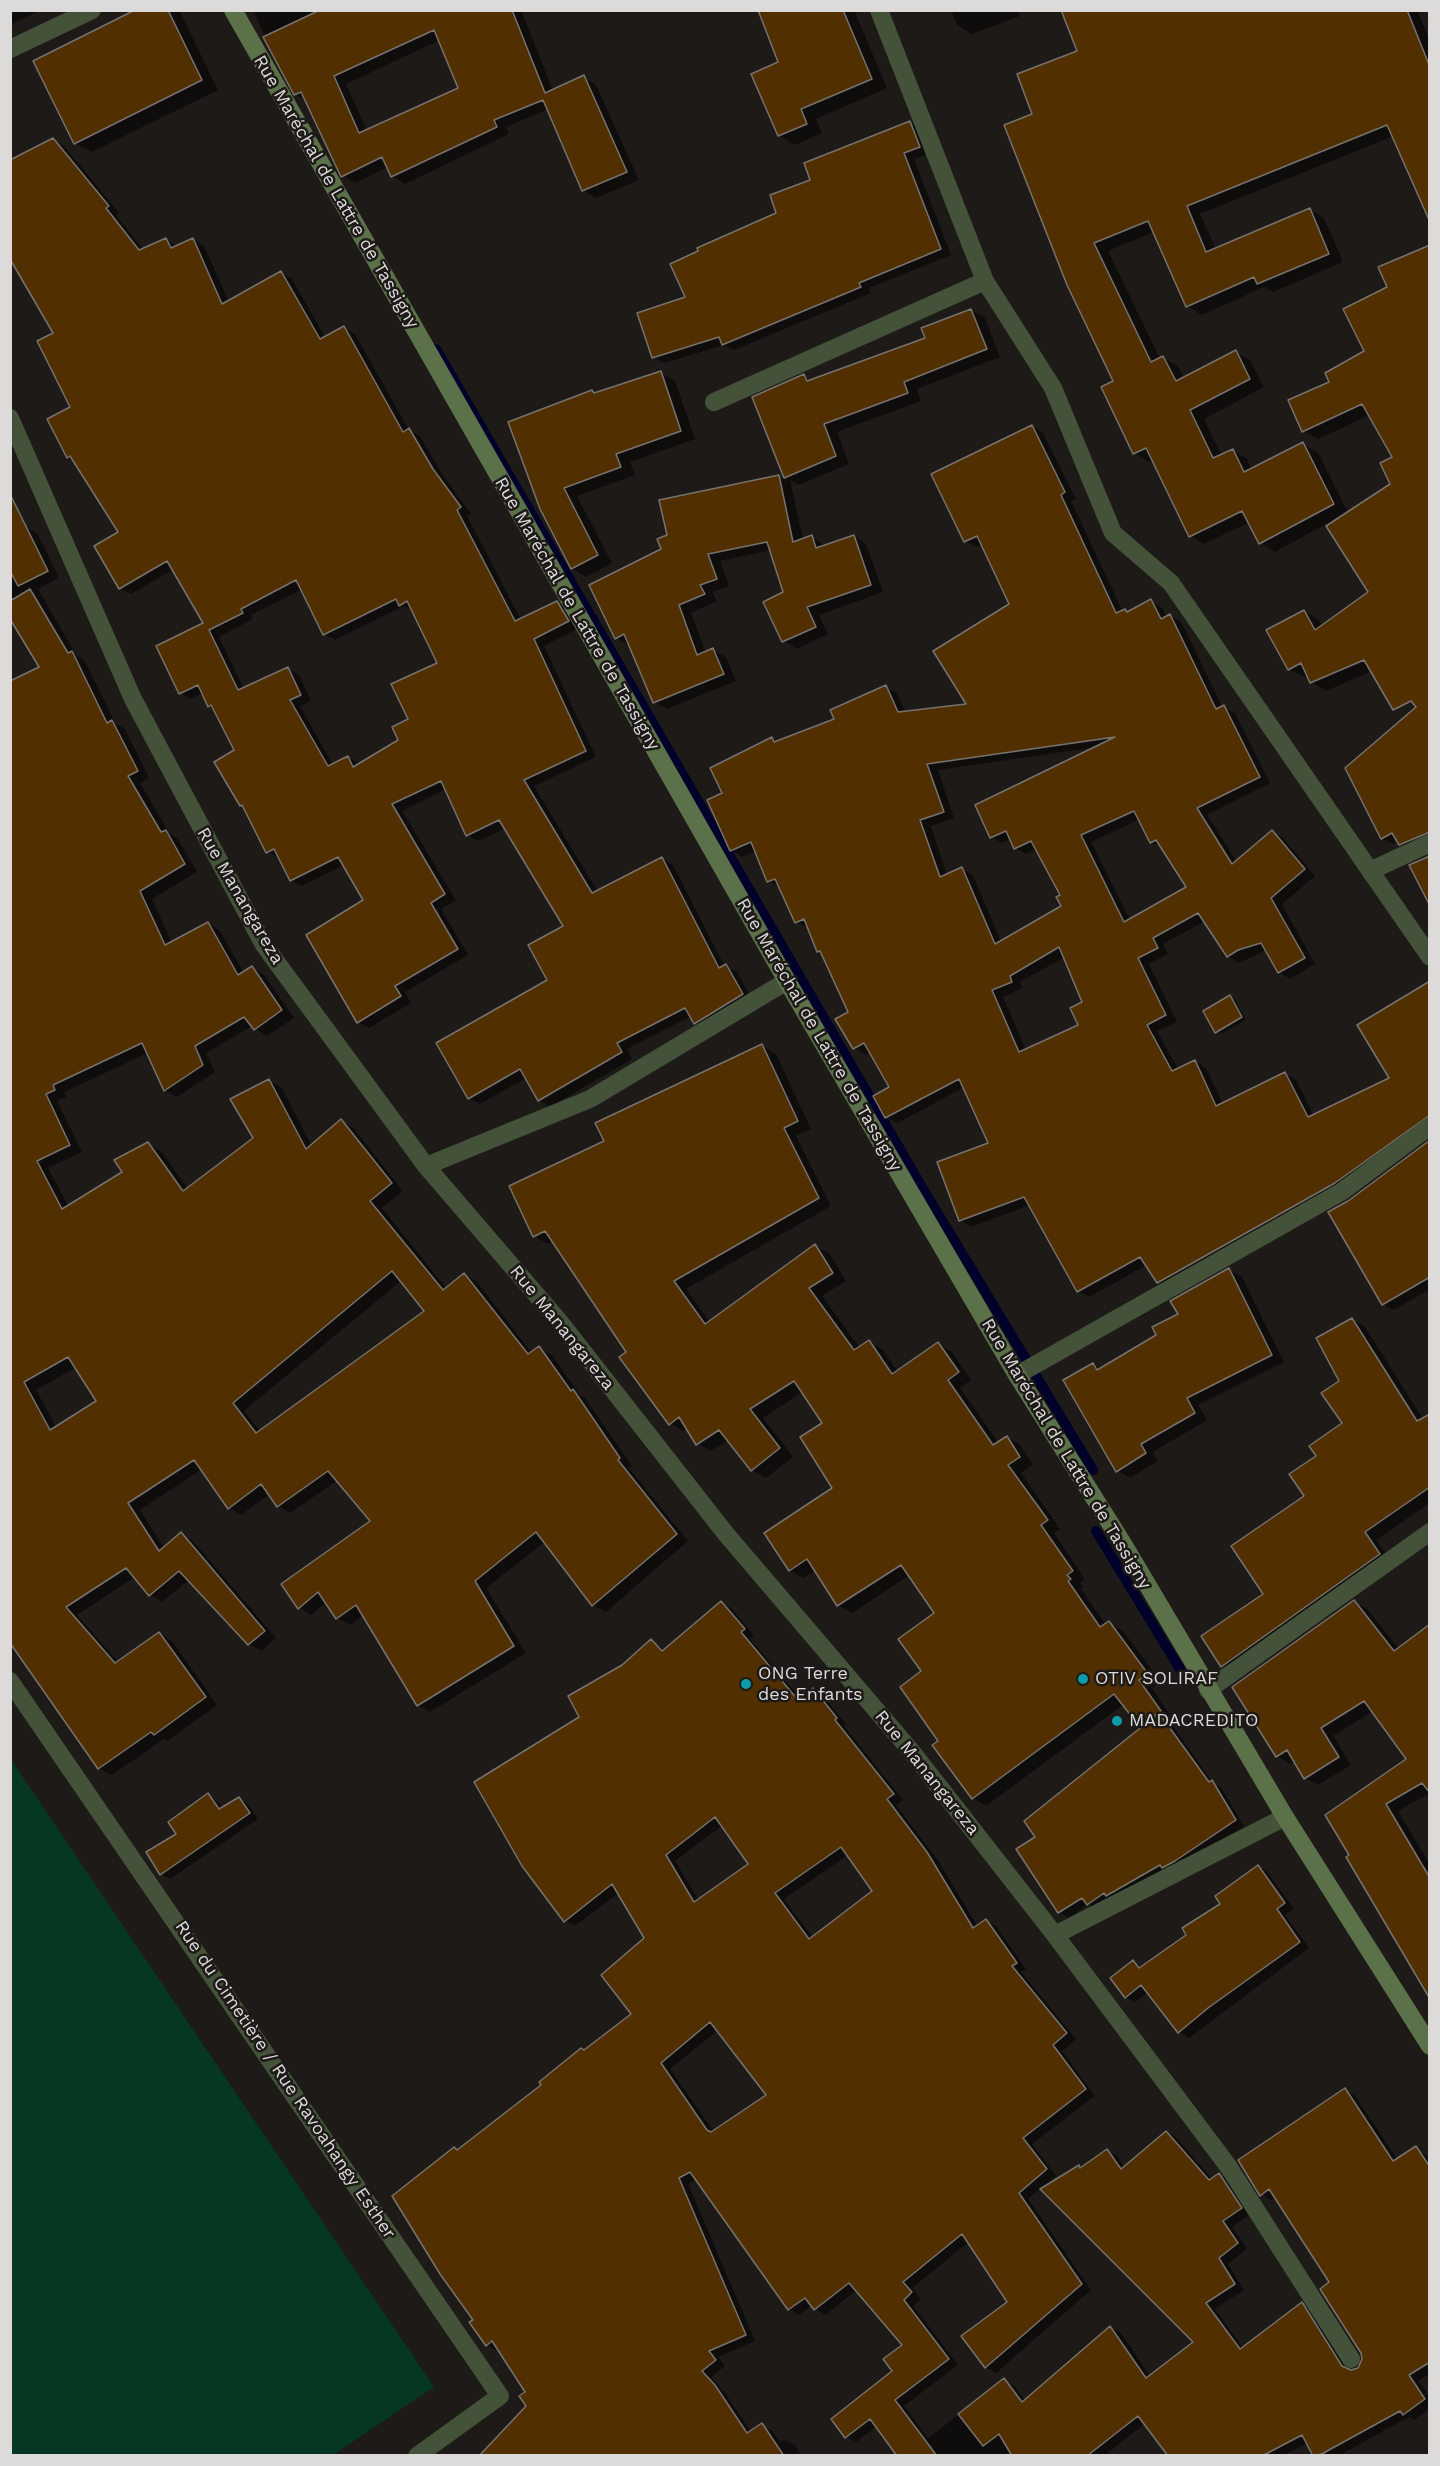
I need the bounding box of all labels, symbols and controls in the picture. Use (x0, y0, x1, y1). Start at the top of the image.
street label: Rue Maréchal de Lattre de Tassigny (249, 52, 423, 332)
street label: Rue Maréchal de Lattre de Tassigny (490, 474, 664, 754)
street label: Rue Manangareza (192, 824, 288, 968)
street label: Rue Maréchal de Lattre de Tassigny (732, 895, 906, 1175)
street label: Rue Manangareza (505, 1261, 619, 1395)
street label: Rue Maréchal de Lattre de Tassigny (976, 1315, 1156, 1593)
place label: ONG Terre des Enfants (758, 1663, 863, 1706)
place label: OTIV SOLIRAF (1095, 1668, 1218, 1690)
marker: OTIV SOLIRAF (1076, 1672, 1090, 1686)
marker: ONG Terre des Enfants (739, 1677, 753, 1691)
street label: Rue Manangareza (870, 1706, 984, 1840)
place label: MADACREDITO (1129, 1710, 1258, 1732)
marker: MADACREDITO (1110, 1714, 1124, 1728)
street label: Rue du Cimetière / Rue Ravoahangy Esther (170, 1917, 400, 2243)

